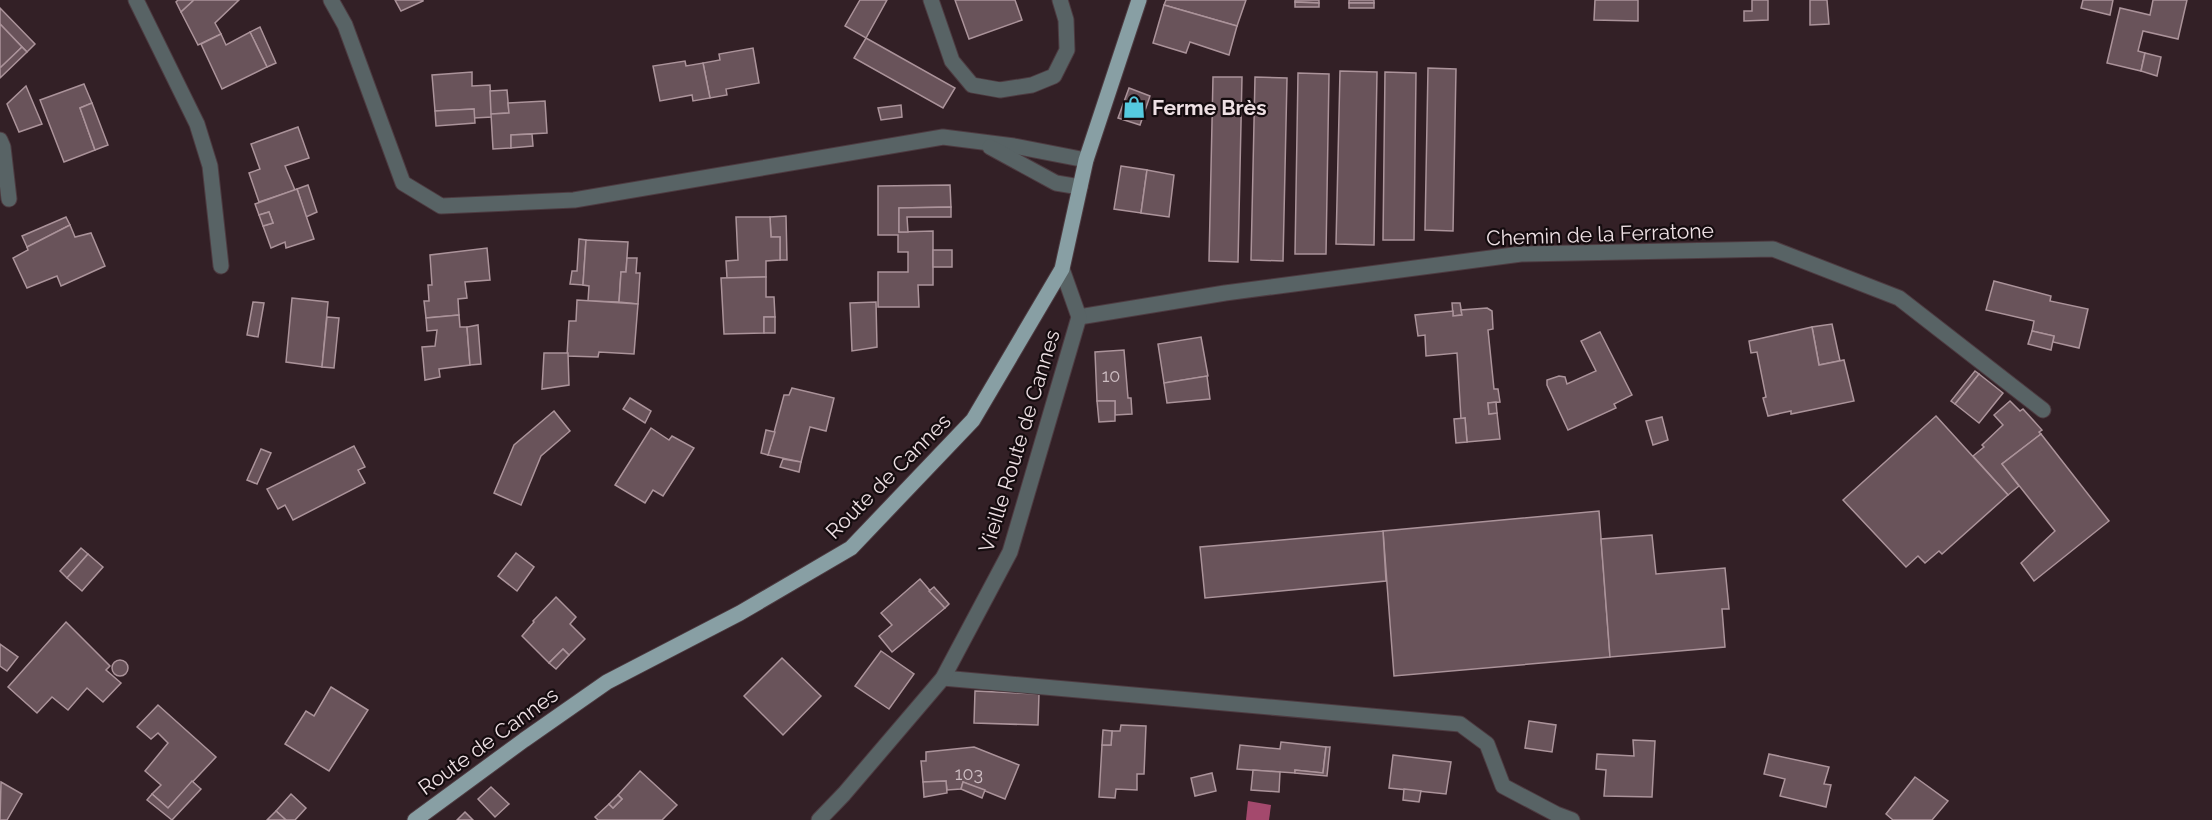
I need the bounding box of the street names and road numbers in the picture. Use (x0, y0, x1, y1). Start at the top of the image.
street label: Chemin de la Ferratone (1486, 218, 1714, 250)
street label: Vieille Route de Cannes (973, 327, 1065, 555)
street label: Route de Cannes (820, 408, 956, 544)
street label: Route de Cannes (413, 682, 563, 800)

